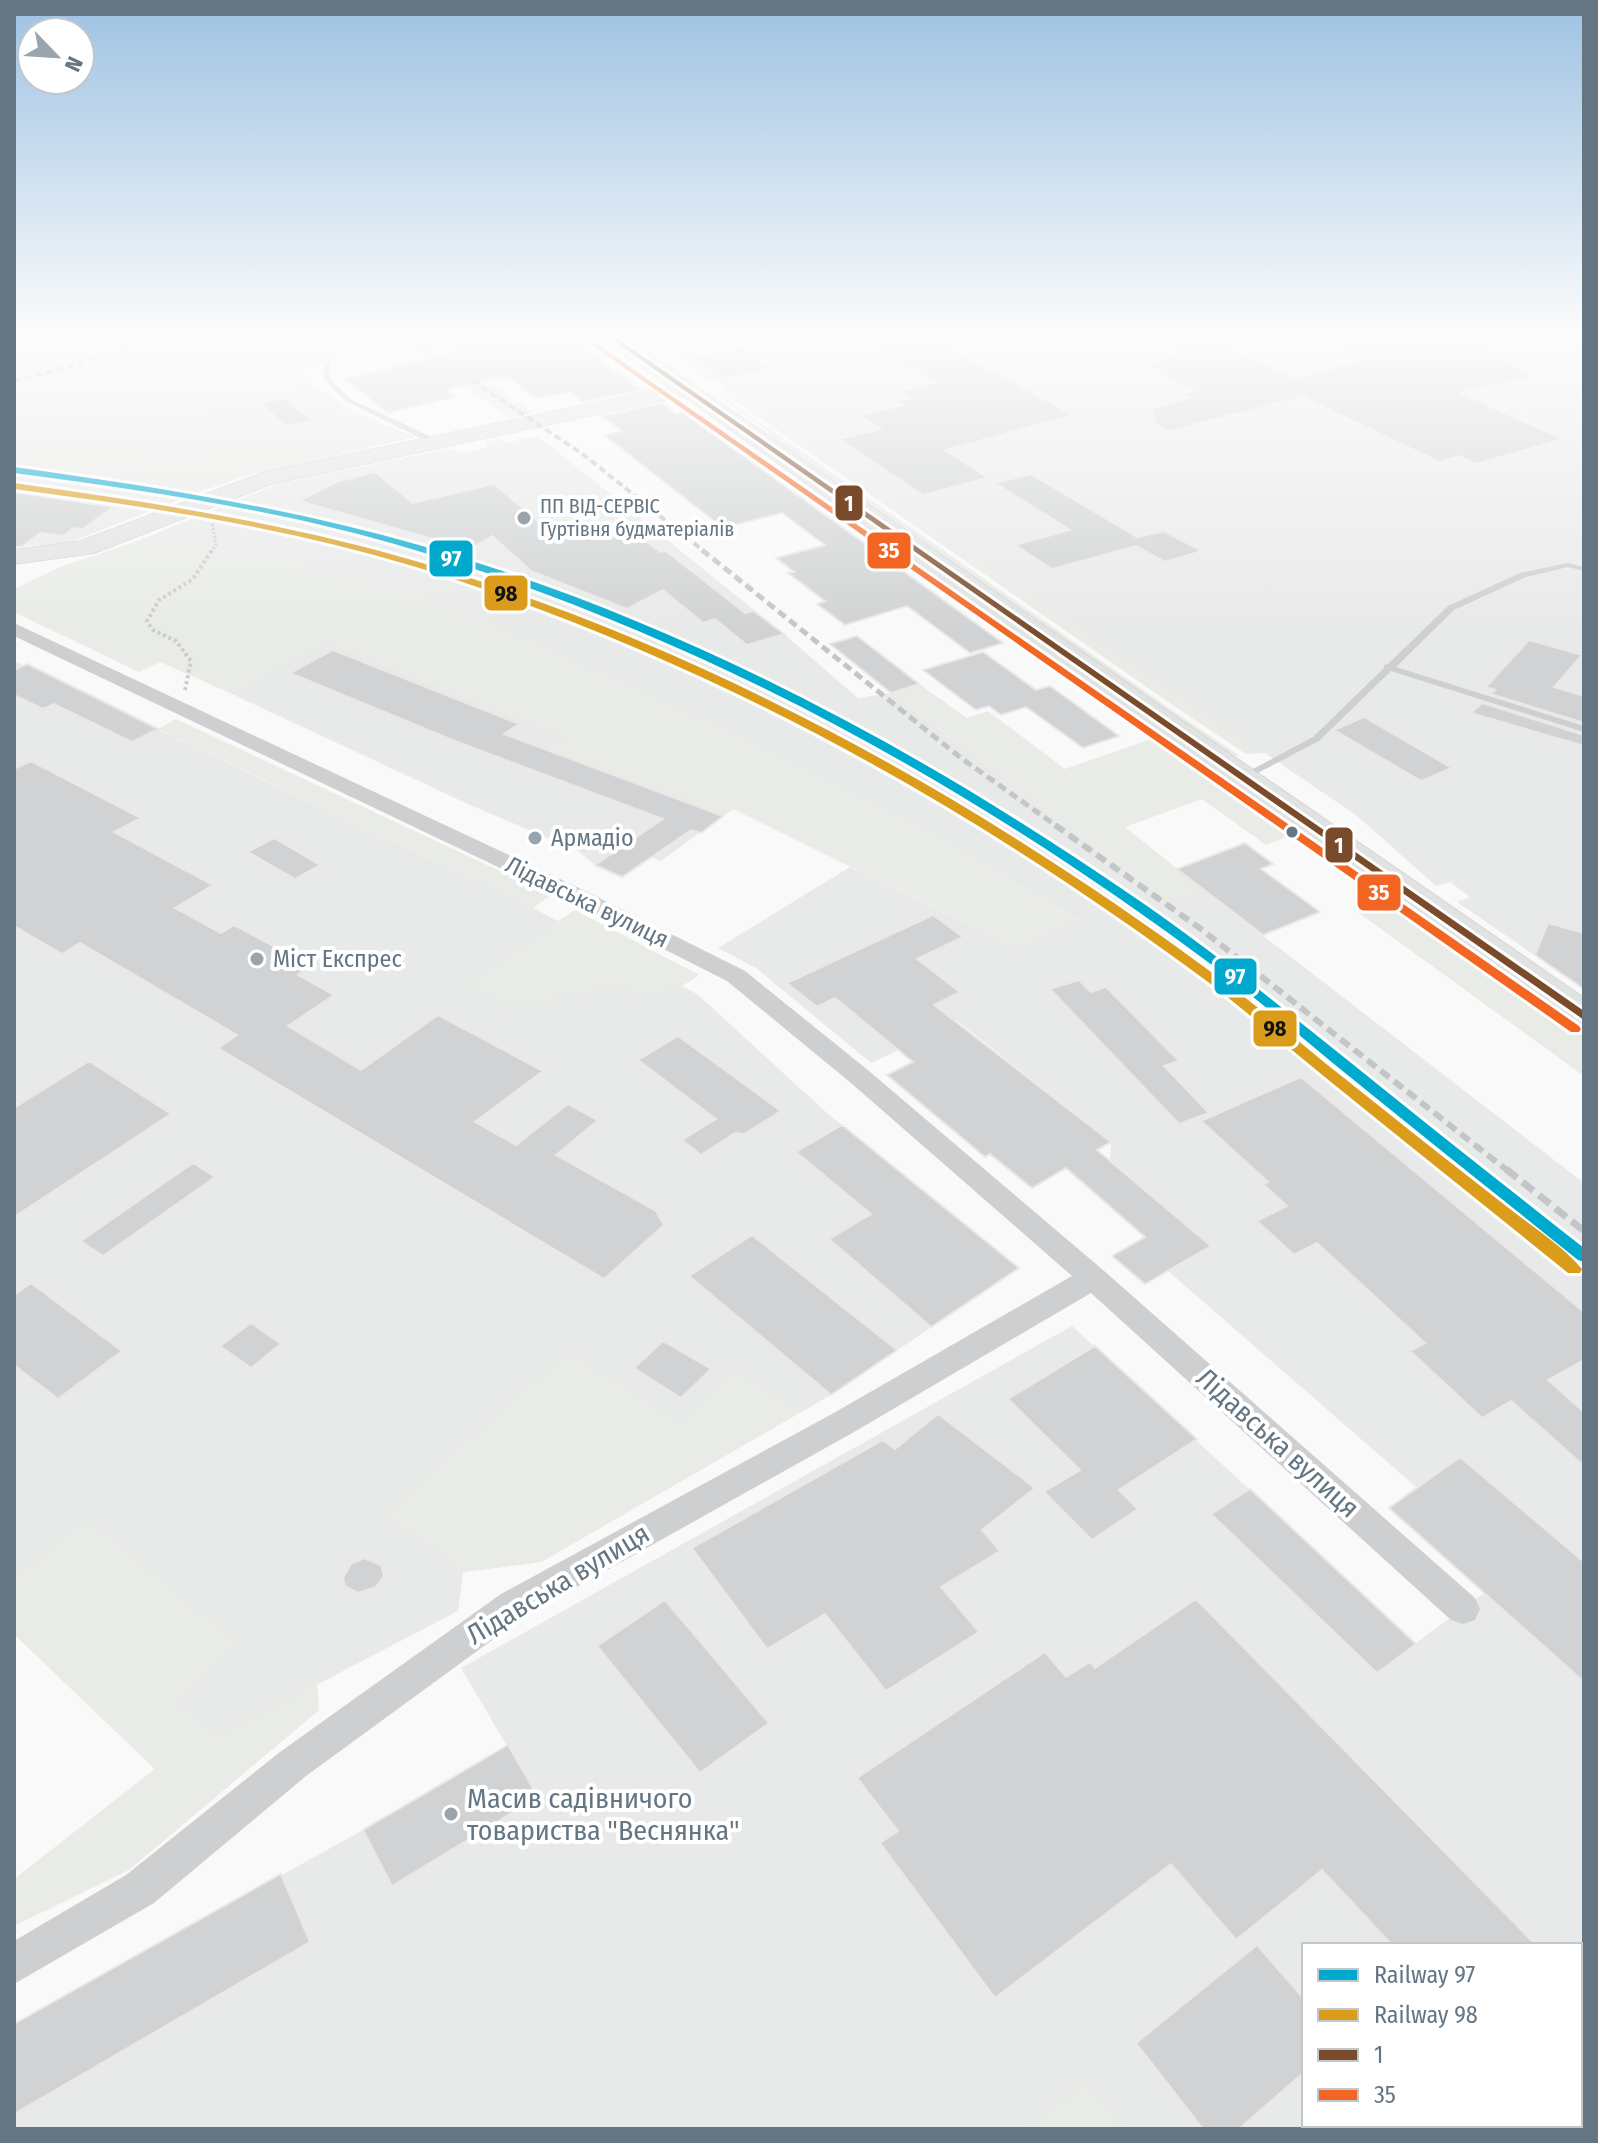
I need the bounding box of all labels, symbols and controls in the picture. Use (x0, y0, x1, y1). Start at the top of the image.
north arrow (16, 16, 96, 96)
text: N (59, 53, 89, 76)
line badge: 1 (834, 484, 864, 522)
text: 1 (844, 490, 854, 517)
place label: ПП ВІД-СЕРВІС Гуртівня будматеріалів (540, 494, 734, 541)
marker: ПП ВІД-СЕРВІС Гуртівня будматеріалів (515, 509, 533, 527)
line badge: 35 (866, 531, 912, 570)
text: 35 (877, 537, 900, 564)
line badge: 97 (428, 539, 474, 578)
text: 97 (441, 545, 462, 572)
line badge: 98 (483, 574, 529, 612)
text: 98 (495, 580, 518, 607)
place label: Армадіо (551, 824, 634, 852)
unlabelled marker (1284, 824, 1300, 840)
line badge: 1 (1324, 826, 1354, 864)
marker: Армадіо (526, 829, 544, 847)
text: 1 (1334, 832, 1344, 859)
street label: Лідавська вулиця (501, 850, 673, 954)
line badge: 35 (1356, 873, 1402, 912)
text: 35 (1367, 879, 1390, 906)
place label: Міст Експрес (273, 945, 402, 973)
marker: Міст Експрес (248, 950, 266, 968)
line badge: 97 (1213, 957, 1258, 996)
text: 97 (1225, 963, 1246, 990)
line badge: 98 (1252, 1009, 1298, 1048)
text: 98 (1264, 1015, 1287, 1042)
street label: Лідавська вулиця (1190, 1361, 1366, 1525)
street label: Лідавська вулиця (461, 1516, 655, 1652)
place label: Масив садівничого товариства "Веснянка" (467, 1782, 740, 1847)
marker: Масив садівничого товариства "Веснянка" (442, 1805, 460, 1823)
legend (1302, 1943, 1582, 2127)
text: Railway 97 (1374, 1961, 1475, 1989)
text: Railway 98 (1374, 2001, 1478, 2029)
text: 1 (1374, 2041, 1383, 2069)
text: 35 (1374, 2081, 1396, 2109)

